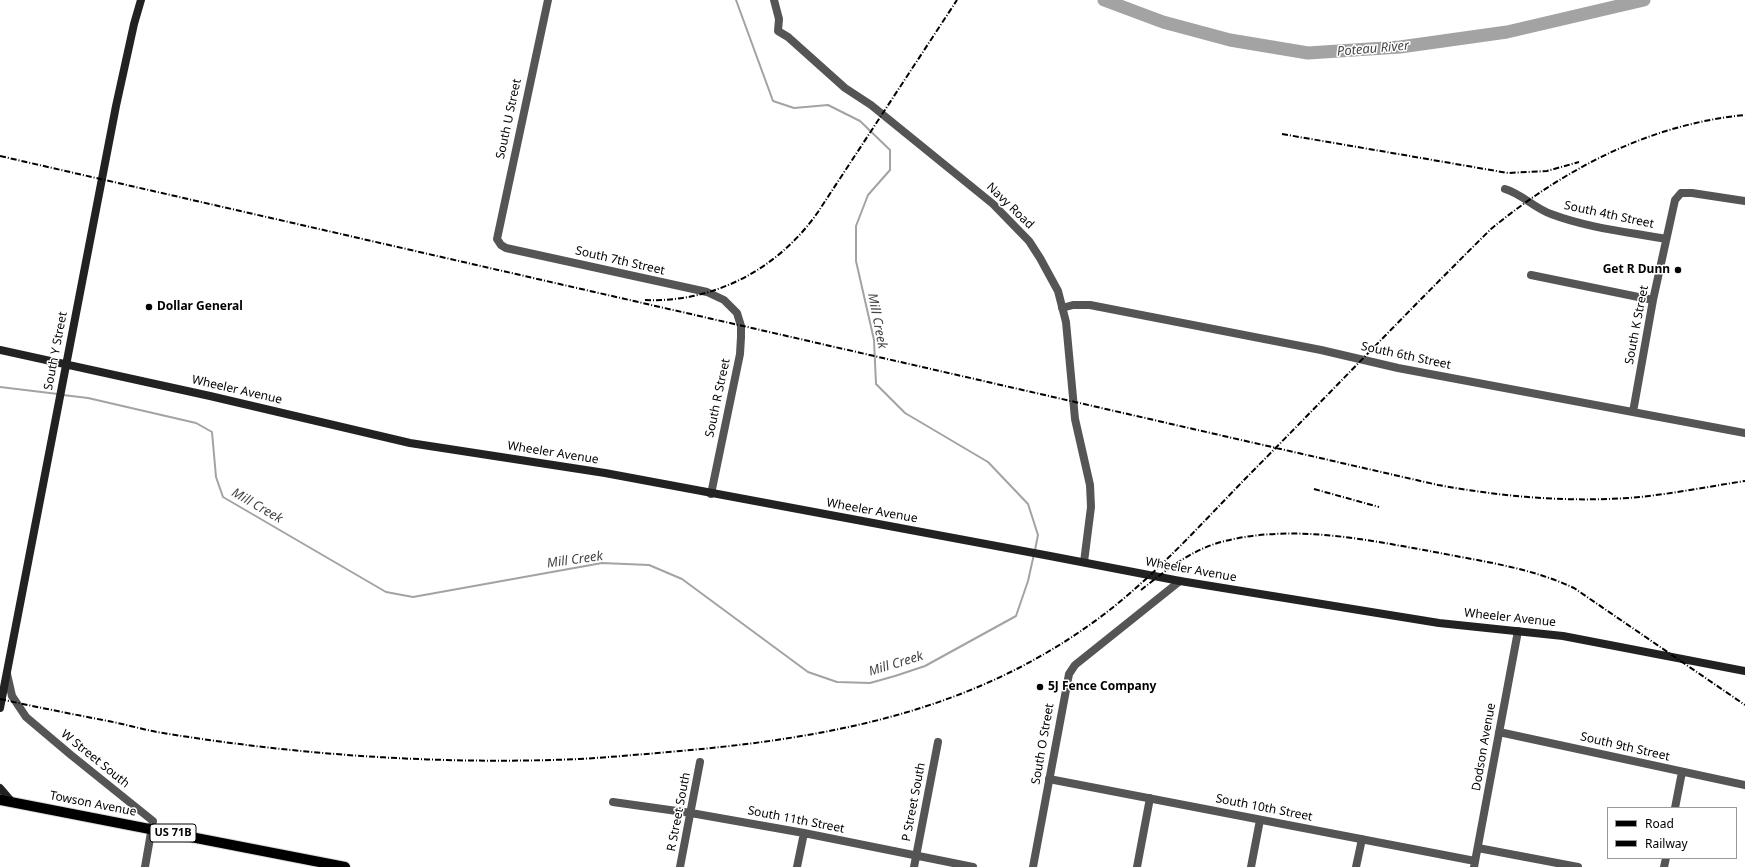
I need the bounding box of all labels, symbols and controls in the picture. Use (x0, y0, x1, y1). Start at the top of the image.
water label: Poteau River (1336, 38, 1410, 60)
street label: South U Street (493, 78, 525, 160)
street label: Navy Road (983, 180, 1037, 232)
street label: South 4th Street (1563, 198, 1655, 232)
street label: South 7th Street (574, 244, 666, 278)
place label: Get R Dunn (1603, 263, 1670, 277)
marker: Get R Dunn (1673, 265, 1683, 275)
street label: South K Street (1622, 284, 1652, 366)
water label: Mill Creek (864, 292, 890, 350)
place label: Dollar General (157, 300, 243, 314)
marker: Dollar General (144, 302, 154, 312)
street label: South Y Street (41, 311, 71, 391)
street label: South 6th Street (1360, 339, 1452, 373)
street label: South R Street (703, 357, 733, 439)
street label: Wheeler Avenue (190, 373, 284, 407)
street label: Wheeler Avenue (506, 439, 600, 467)
water label: Mill Creek (229, 485, 285, 527)
street label: Wheeler Avenue (825, 496, 919, 526)
water label: Mill Creek (546, 548, 604, 572)
street label: Wheeler Avenue (1144, 555, 1238, 585)
street label: Wheeler Avenue (1463, 606, 1557, 630)
water label: Mill Creek (867, 648, 925, 680)
place label: 5J Fence Company (1048, 680, 1156, 694)
marker: 5J Fence Company (1035, 682, 1045, 692)
street label: South O Street (1029, 702, 1057, 786)
street label: Dodson Avenue (1469, 702, 1499, 792)
street label: W Street South (58, 727, 132, 791)
street label: South 9th Street (1579, 730, 1671, 764)
street label: P Street South (899, 761, 929, 843)
street label: R Street South (664, 771, 694, 853)
street label: Towson Avenue (48, 789, 138, 819)
street label: South 10th Street (1214, 792, 1314, 824)
street label: South 11th Street (746, 804, 846, 836)
legend (1607, 807, 1737, 859)
text: Road (1645, 815, 1674, 832)
road number: US 71B (150, 824, 196, 842)
text: Railway (1645, 835, 1688, 852)

